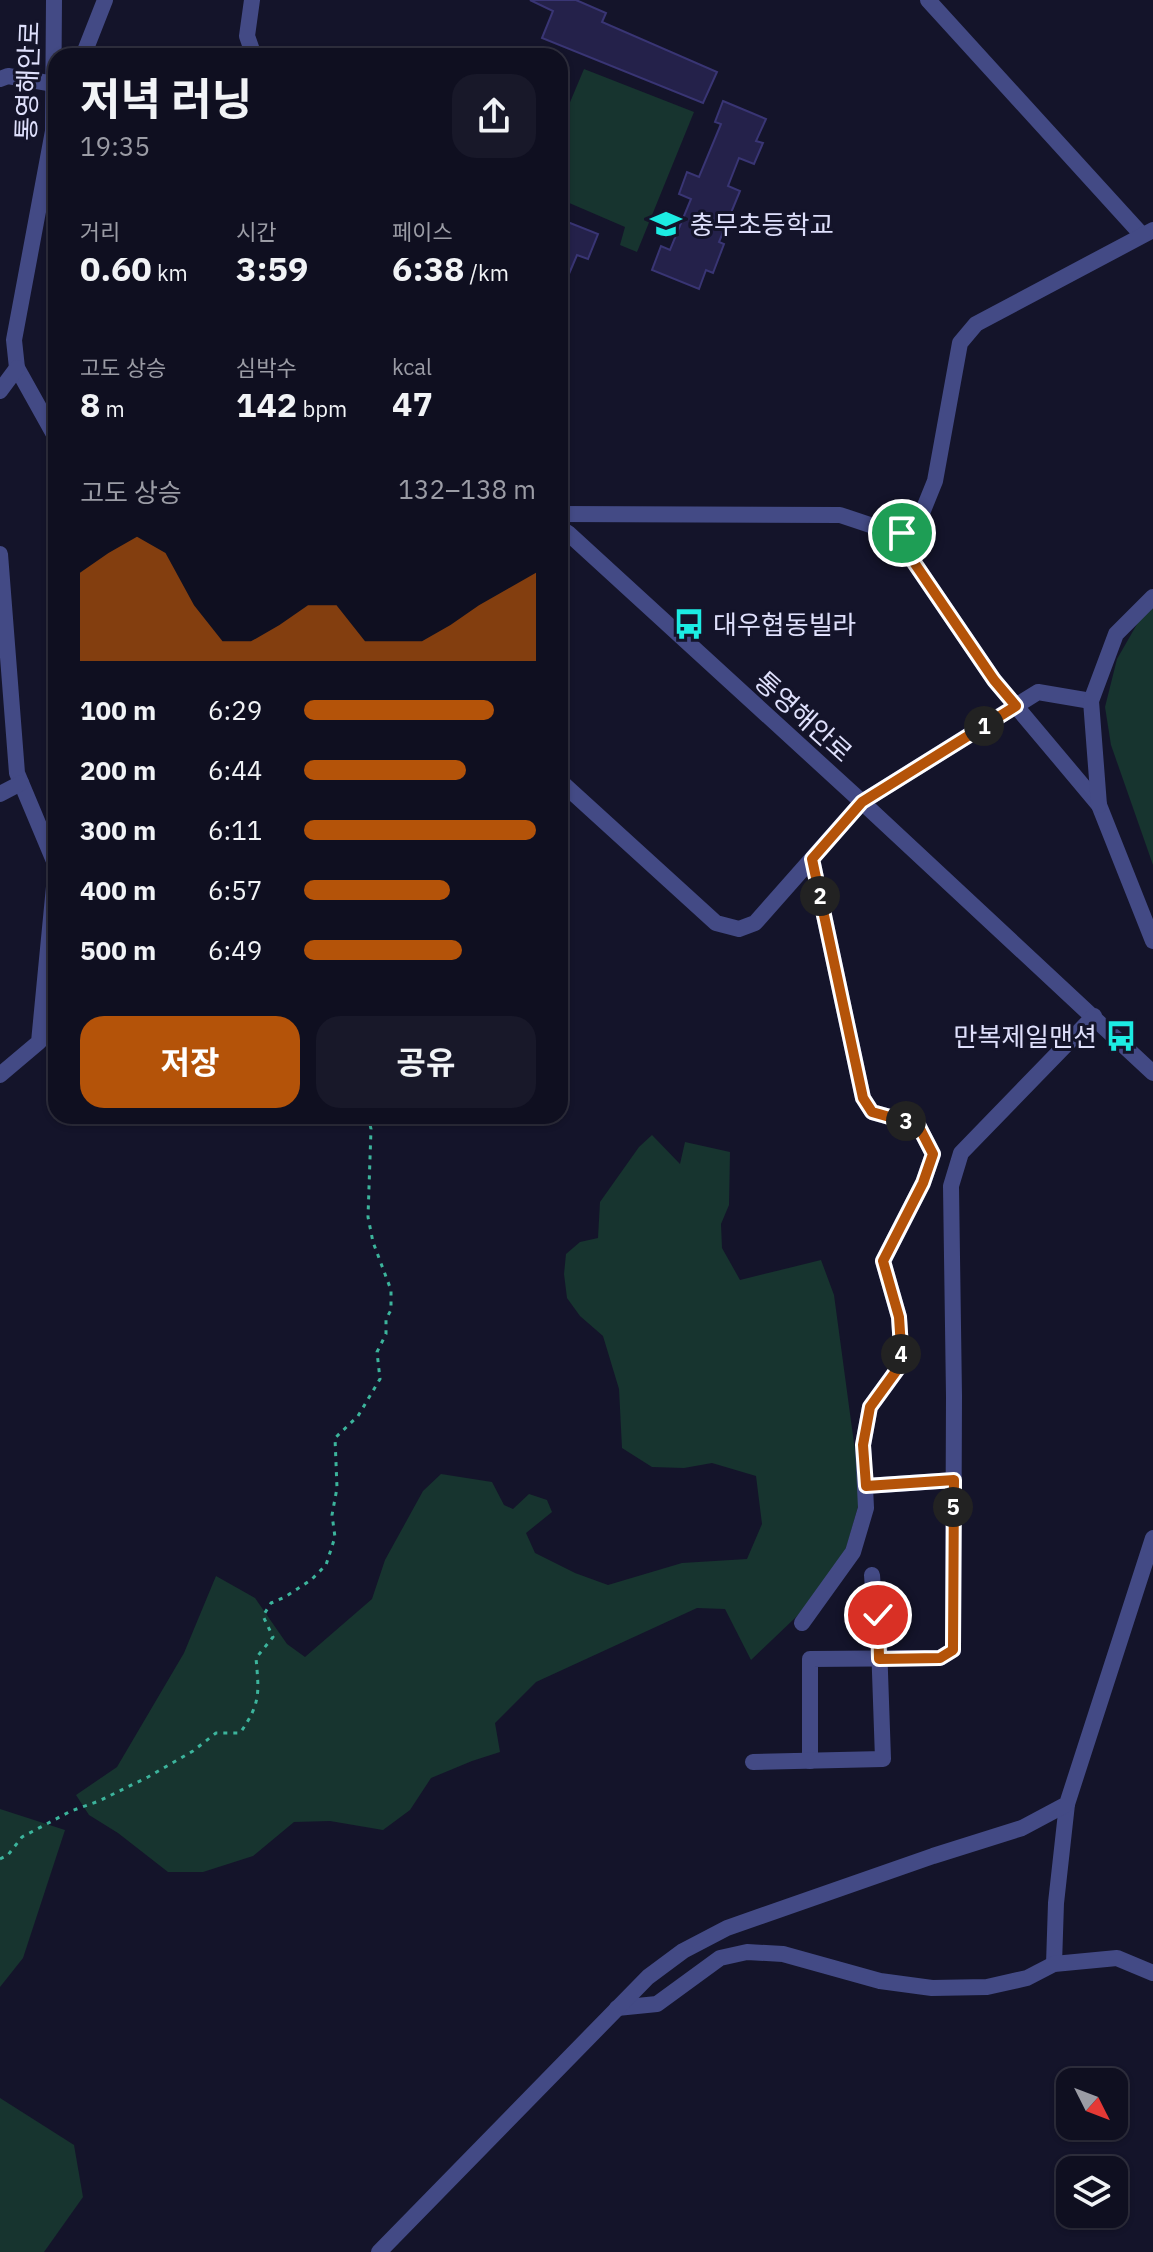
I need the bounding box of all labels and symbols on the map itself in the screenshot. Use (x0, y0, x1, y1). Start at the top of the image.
street label: 통영해안로 (8, 21, 46, 141)
school or university icon: 충무초등학교 (649, 207, 683, 241)
place label: 충무초등학교 (690, 207, 834, 241)
pin (868, 499, 936, 567)
bus stop icon: 대우협동빌라 (672, 607, 706, 641)
place label: 대우협동빌라 (713, 607, 857, 641)
street label: 통영해안로 (748, 663, 860, 769)
pin: 1 (964, 706, 1004, 746)
pin: 2 (800, 876, 840, 916)
place label: 만복제일맨션 (953, 1019, 1097, 1053)
bus stop icon: 만복제일맨션 (1104, 1019, 1138, 1053)
pin: 3 (886, 1101, 926, 1141)
pin: 4 (881, 1334, 921, 1374)
pin: 5 (933, 1487, 973, 1527)
pin (844, 1581, 912, 1649)
north arrow (1056, 2068, 1128, 2140)

